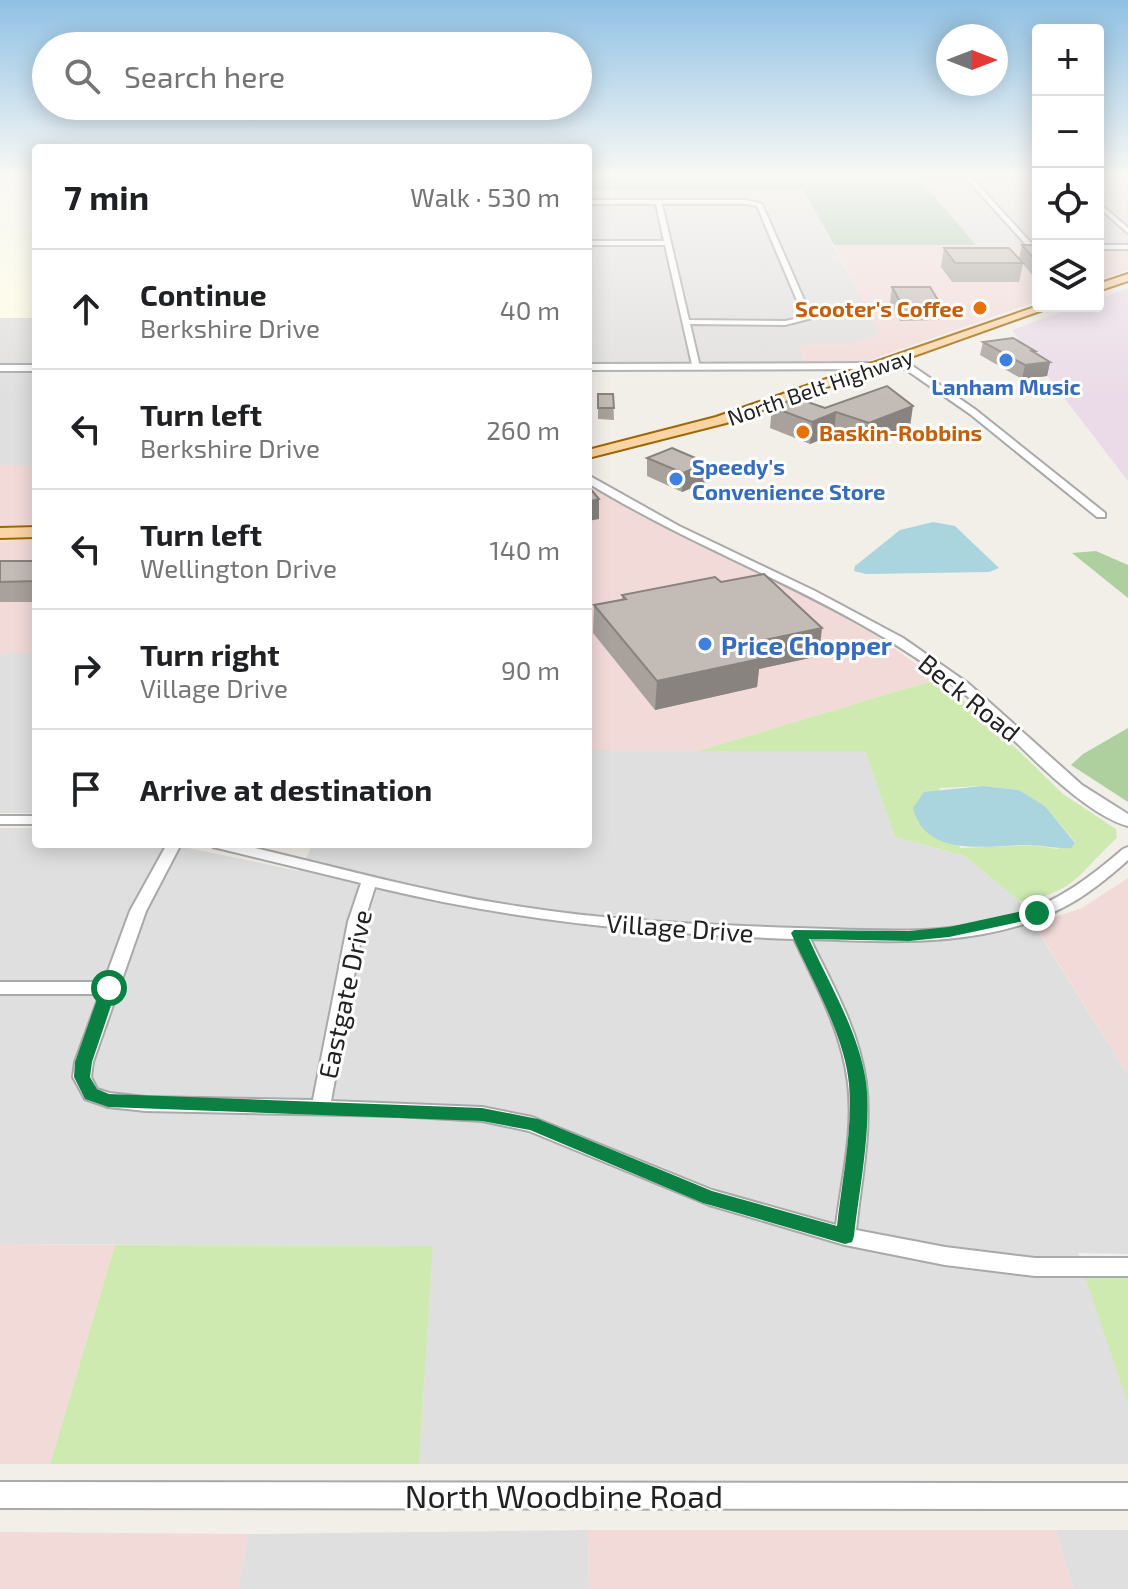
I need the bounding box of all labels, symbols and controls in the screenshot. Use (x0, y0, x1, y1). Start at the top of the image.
north arrow (936, 24, 1008, 96)
map controls (1032, 24, 1104, 312)
button: + (1032, 24, 1104, 96)
search box (32, 32, 592, 120)
icon: search (60, 54, 104, 98)
text: Search here (124, 58, 285, 94)
button: − (1032, 96, 1104, 168)
button: locate (1032, 168, 1104, 240)
text: 7 min (64, 176, 149, 217)
text: Walk · 530 m (410, 181, 560, 212)
button: layers (1032, 240, 1104, 312)
text: Continue (140, 276, 267, 312)
icon: ahead (64, 287, 108, 331)
text: 40 m (500, 294, 560, 325)
place label: Scooter's Coffee (795, 295, 964, 321)
marker: Scooter's Coffee (971, 299, 989, 317)
text: Berkshire Drive (140, 312, 320, 343)
street label: North Belt Highway (724, 342, 917, 430)
marker: Lanham Music (997, 351, 1015, 369)
place label: Lanham Music (931, 373, 1081, 399)
text: Turn left (140, 396, 262, 432)
icon: left (64, 407, 108, 451)
text: 260 m (486, 414, 560, 445)
place label: Baskin-Robbins (819, 419, 982, 445)
marker: Baskin-Robbins (794, 423, 812, 441)
text: Berkshire Drive (140, 432, 320, 463)
place label: Speedy's Convenience Store (692, 453, 885, 504)
marker: Speedy's Convenience Store (667, 470, 685, 488)
text: Turn left (140, 516, 262, 552)
icon: left (64, 527, 108, 571)
text: 140 m (489, 534, 560, 565)
text: Wellington Drive (140, 552, 337, 583)
place label: Price Chopper (721, 629, 892, 660)
marker: Price Chopper (696, 635, 714, 653)
text: Turn right (140, 636, 280, 672)
icon: right (64, 647, 108, 691)
street label: Beck Road (913, 647, 1027, 747)
text: 90 m (501, 654, 560, 685)
text: Village Drive (140, 672, 288, 703)
icon: arrive (64, 767, 108, 811)
text: Arrive at destination (140, 771, 432, 807)
route end (1019, 895, 1055, 931)
street label: Village Drive (605, 906, 755, 948)
street label: Eastgate Drive (311, 907, 377, 1081)
route start (91, 970, 127, 1006)
street label: North Woodbine Road (405, 1476, 723, 1514)

